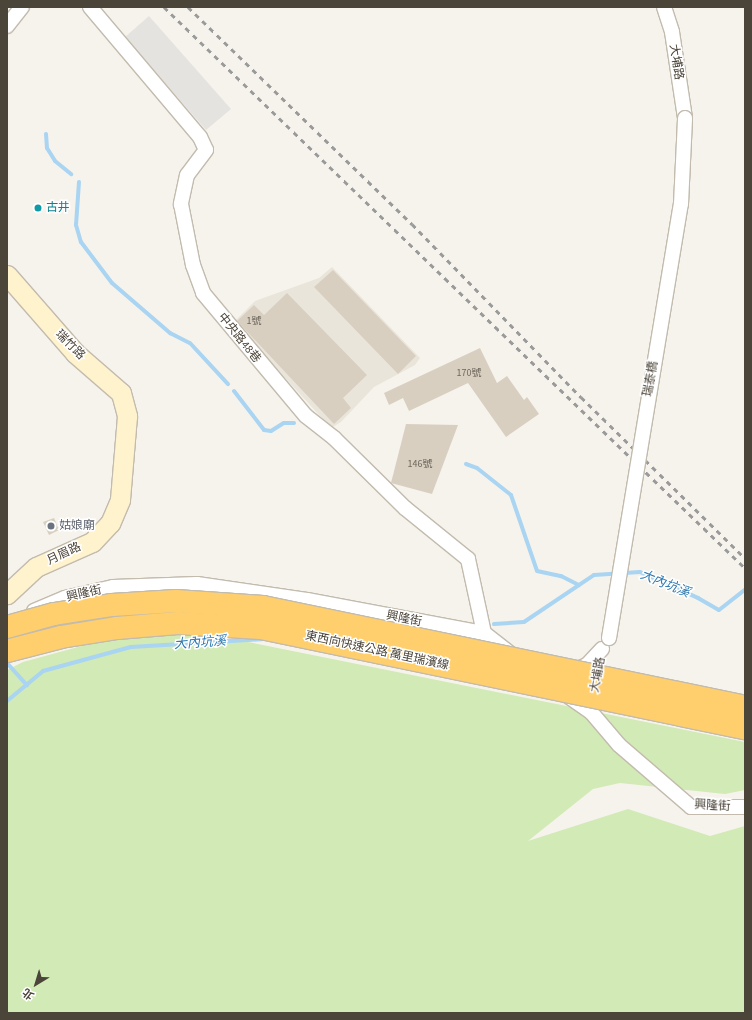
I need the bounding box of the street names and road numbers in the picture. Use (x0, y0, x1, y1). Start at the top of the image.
street label: 大埔路 (666, 43, 686, 81)
street label: 中央路48巷 (215, 310, 263, 366)
street label: 瑞竹路 (52, 327, 88, 363)
street label: 瑞泰橋 (641, 360, 661, 398)
street label: 月眉路 (45, 540, 83, 568)
street label: 興隆街 (65, 583, 103, 605)
street label: 興隆街 (385, 608, 423, 630)
street label: 東西向快速公路 萬里瑞濱線 (304, 629, 450, 673)
street label: 大埔路 (588, 656, 608, 694)
street label: 興隆街 (694, 798, 730, 814)

